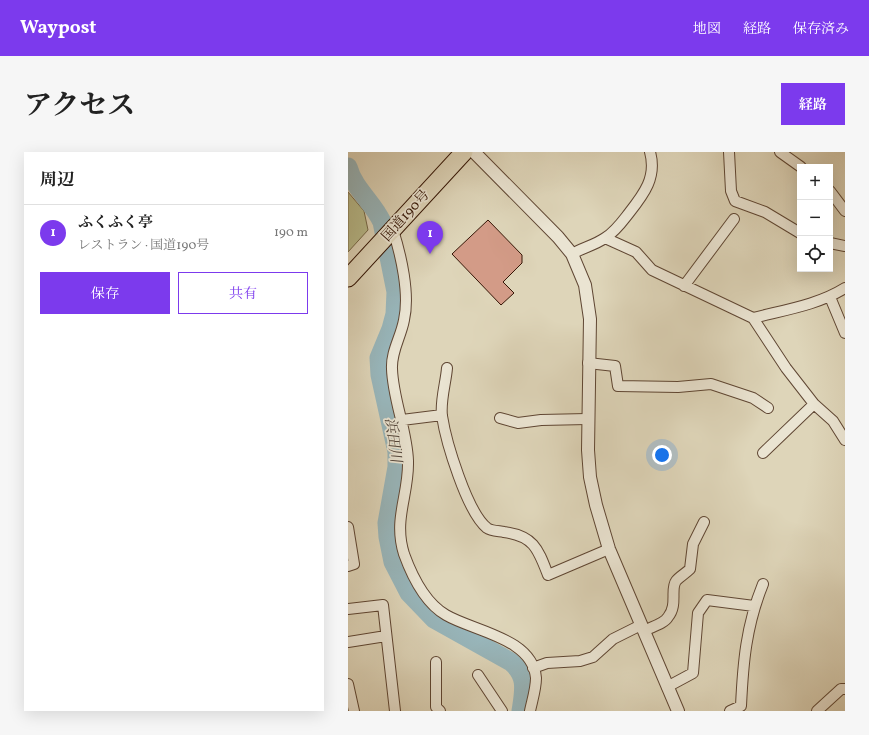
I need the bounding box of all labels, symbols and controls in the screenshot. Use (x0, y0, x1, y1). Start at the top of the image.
text: Waypost (20, 15, 96, 41)
text: 地図 (693, 20, 721, 39)
text: 経路 (743, 20, 771, 39)
text: 保存済み (793, 20, 849, 39)
button: 経路 (781, 83, 845, 125)
text: アクセス (24, 87, 135, 126)
map controls (797, 164, 833, 272)
button: + (797, 164, 833, 200)
text: 周辺 (40, 169, 74, 192)
street label: 国道190号 (379, 187, 433, 245)
button: − (797, 200, 833, 236)
text: ふくふく亭 (78, 213, 153, 234)
pin: 1 (417, 221, 443, 254)
text: 1 (50, 224, 56, 242)
text: 190 m (274, 224, 308, 242)
button: locate (797, 236, 833, 272)
text: レストラン · 国道190号 (78, 237, 209, 255)
button: 保存 (40, 272, 170, 314)
button: 共有 (178, 272, 308, 314)
water label: 浜田川 (378, 416, 406, 466)
your location (652, 445, 672, 465)

